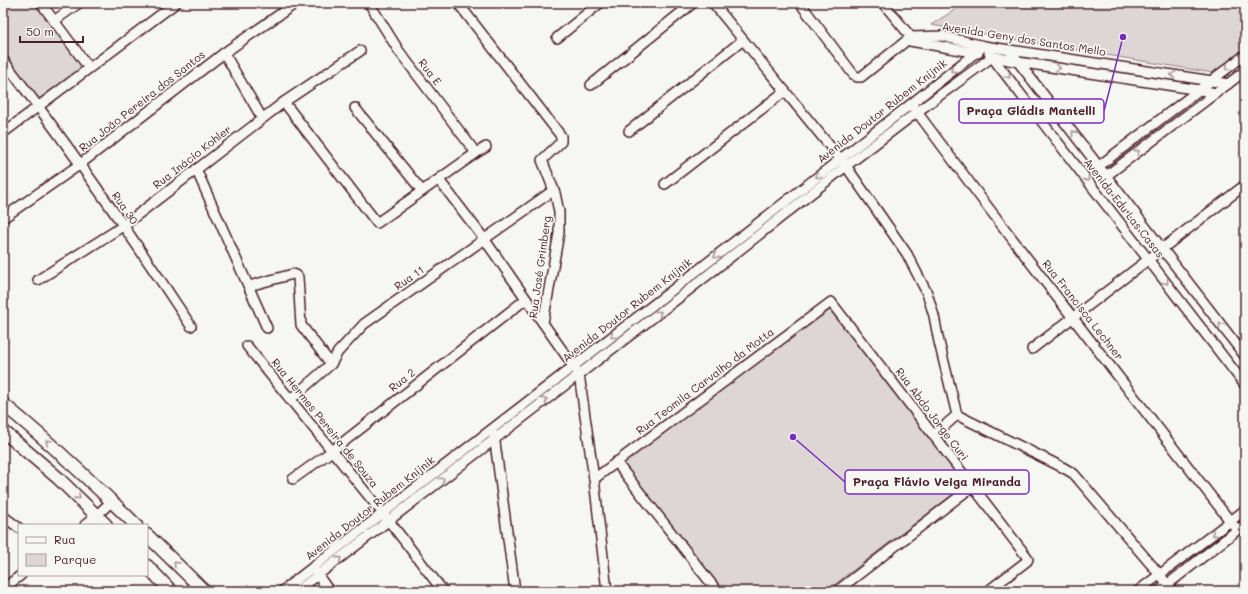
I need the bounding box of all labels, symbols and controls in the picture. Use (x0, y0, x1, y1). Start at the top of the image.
scale bar (20, 18, 83, 44)
street label: Avenida Geny dos Santos Mello (941, 18, 1108, 59)
text: 50 m (26, 23, 54, 39)
street label: Rua João Pereira dos Santos (76, 47, 208, 155)
street label: Rua E (415, 55, 445, 88)
street label: Avenida Doutor Rubem Knijnik (814, 55, 950, 166)
one-way arrow (1055, 63, 1061, 72)
one-way arrow (1226, 63, 1233, 70)
one-way arrow (951, 65, 958, 72)
one-way arrow (1170, 71, 1176, 80)
one-way arrow (1003, 72, 1010, 79)
callout: Praça Gládis Mantelli (959, 99, 1104, 123)
text: Praça Gládis Mantelli (966, 102, 1096, 118)
street label: Rua Inácio Kohler (149, 121, 234, 192)
one-way arrow (1071, 131, 1078, 138)
one-way arrow (1132, 150, 1139, 157)
street label: Avenida Edu Las Casas (1081, 155, 1168, 261)
one-way arrow (815, 172, 822, 179)
one-way arrow (1082, 175, 1089, 182)
street label: Rua 30 (109, 188, 142, 227)
street label: Rua José Grimberg (525, 215, 554, 319)
one-way arrow (713, 252, 720, 259)
street label: Avenida Doutor Rubem Knijnik (559, 254, 695, 365)
street label: Rua Francisca Lechner (1039, 256, 1127, 363)
street label: Rua 11 (391, 262, 427, 293)
one-way arrow (1162, 278, 1169, 285)
one-way arrow (655, 310, 662, 317)
one-way arrow (1219, 323, 1226, 330)
street label: Rua Teomila Carvalho da Motta (633, 324, 777, 438)
one-way arrow (610, 331, 617, 338)
street label: Rua Hermes Pereira de Souza (269, 355, 382, 491)
street label: Rua Abdo Jorge Curi (893, 364, 972, 463)
street label: Rua 2 (385, 365, 418, 395)
one-way arrow (541, 397, 548, 405)
one-way arrow (46, 440, 53, 447)
street label: Avenida Doutor Rubem Knijnik (302, 452, 438, 563)
callout: Praça Flávio Veiga Miranda (845, 470, 1029, 494)
text: Praça Flávio Veiga Miranda (853, 473, 1021, 489)
one-way arrow (438, 477, 445, 484)
one-way arrow (73, 492, 81, 499)
legend (18, 524, 148, 576)
one-way arrow (1211, 529, 1218, 537)
text: Rua (54, 531, 76, 547)
text: Parque (54, 551, 97, 567)
one-way arrow (335, 557, 342, 564)
one-way arrow (174, 562, 181, 569)

